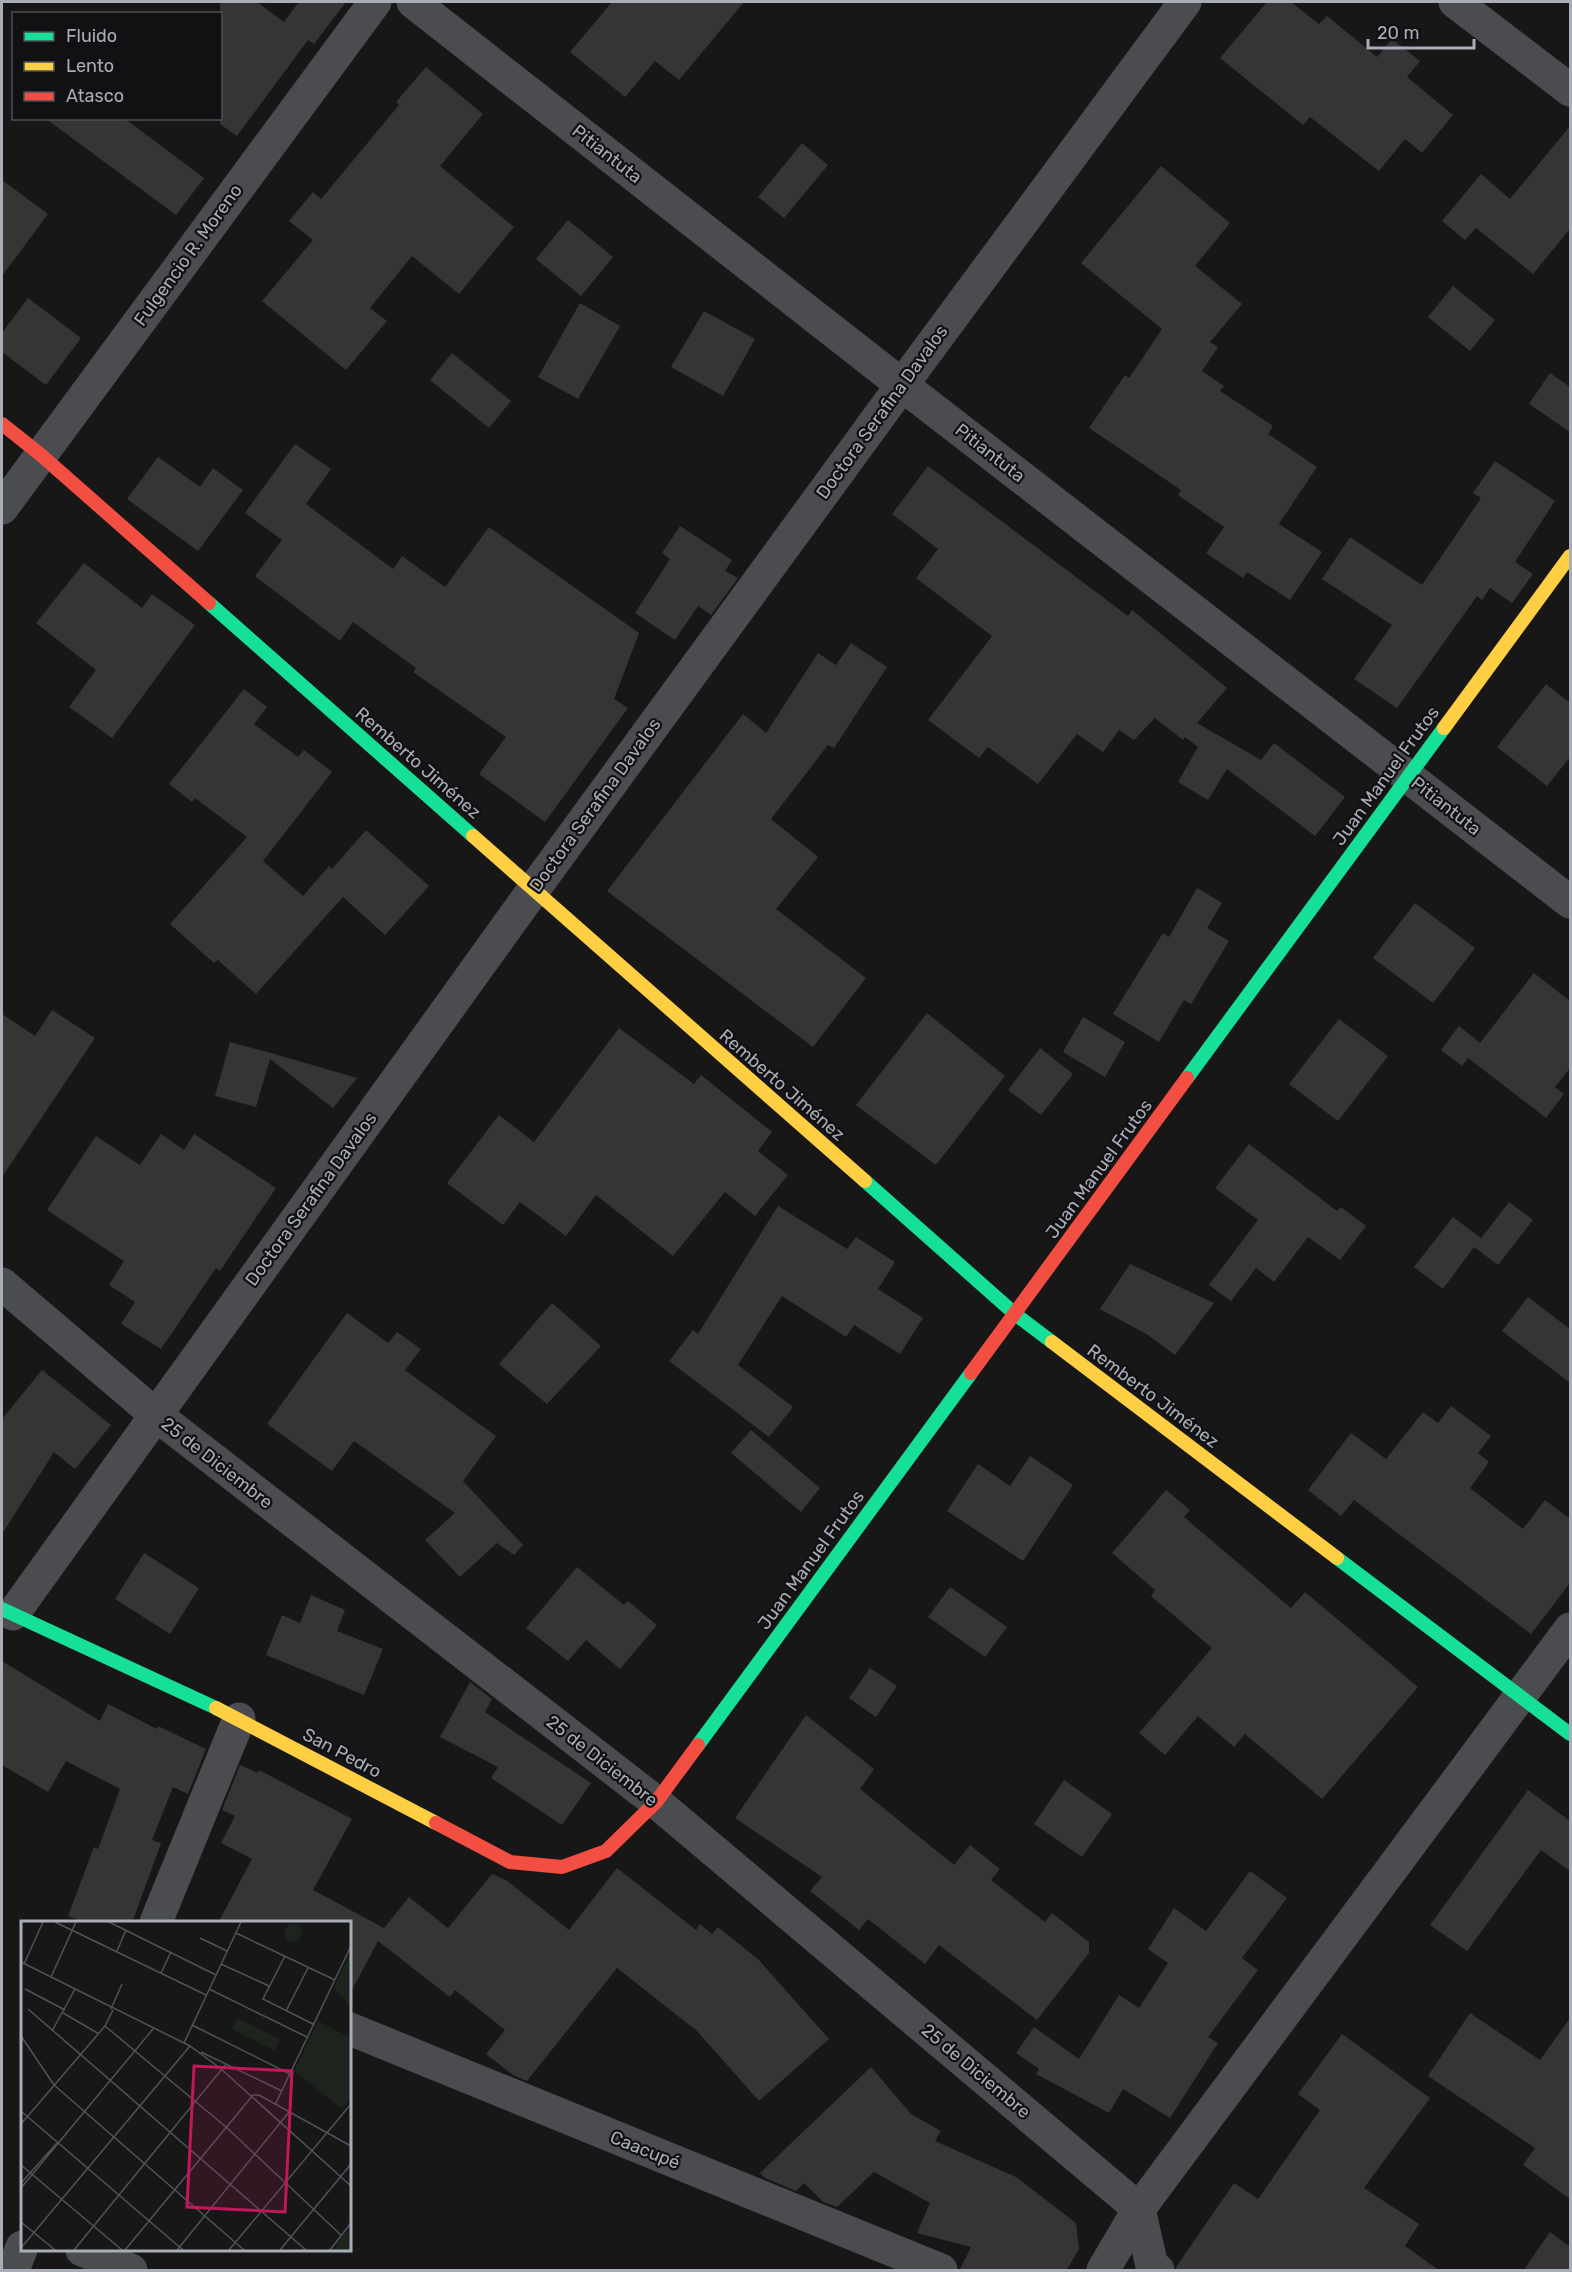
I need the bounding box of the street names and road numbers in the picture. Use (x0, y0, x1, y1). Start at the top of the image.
street label: Pitiantuta (568, 120, 646, 188)
street label: Fulgencio R. Moreno (129, 180, 247, 330)
street label: Doctora Serafina Davalos (811, 321, 953, 503)
street label: Pitiantuta (951, 419, 1029, 487)
street label: Remberto Jiménez (351, 702, 485, 824)
street label: Juan Manuel Frutos (1328, 702, 1444, 850)
street label: Doctora Serafina Davalos (524, 714, 666, 896)
street label: Pitiantuta (1407, 772, 1485, 840)
street label: Remberto Jiménez (715, 1024, 849, 1146)
street label: Juan Manuel Frutos (1041, 1095, 1157, 1243)
street label: Doctora Serafina Davalos (240, 1108, 382, 1290)
street label: Remberto Jiménez (1083, 1339, 1223, 1453)
street label: 25 de Diciembre (157, 1413, 277, 1513)
street label: Juan Manuel Frutos (753, 1486, 869, 1634)
street label: 25 de Diciembre (542, 1711, 662, 1811)
street label: San Pedro (299, 1723, 385, 1783)
street label: 25 de Diciembre (917, 2019, 1035, 2123)
street label: Caacupé (607, 2126, 683, 2174)

